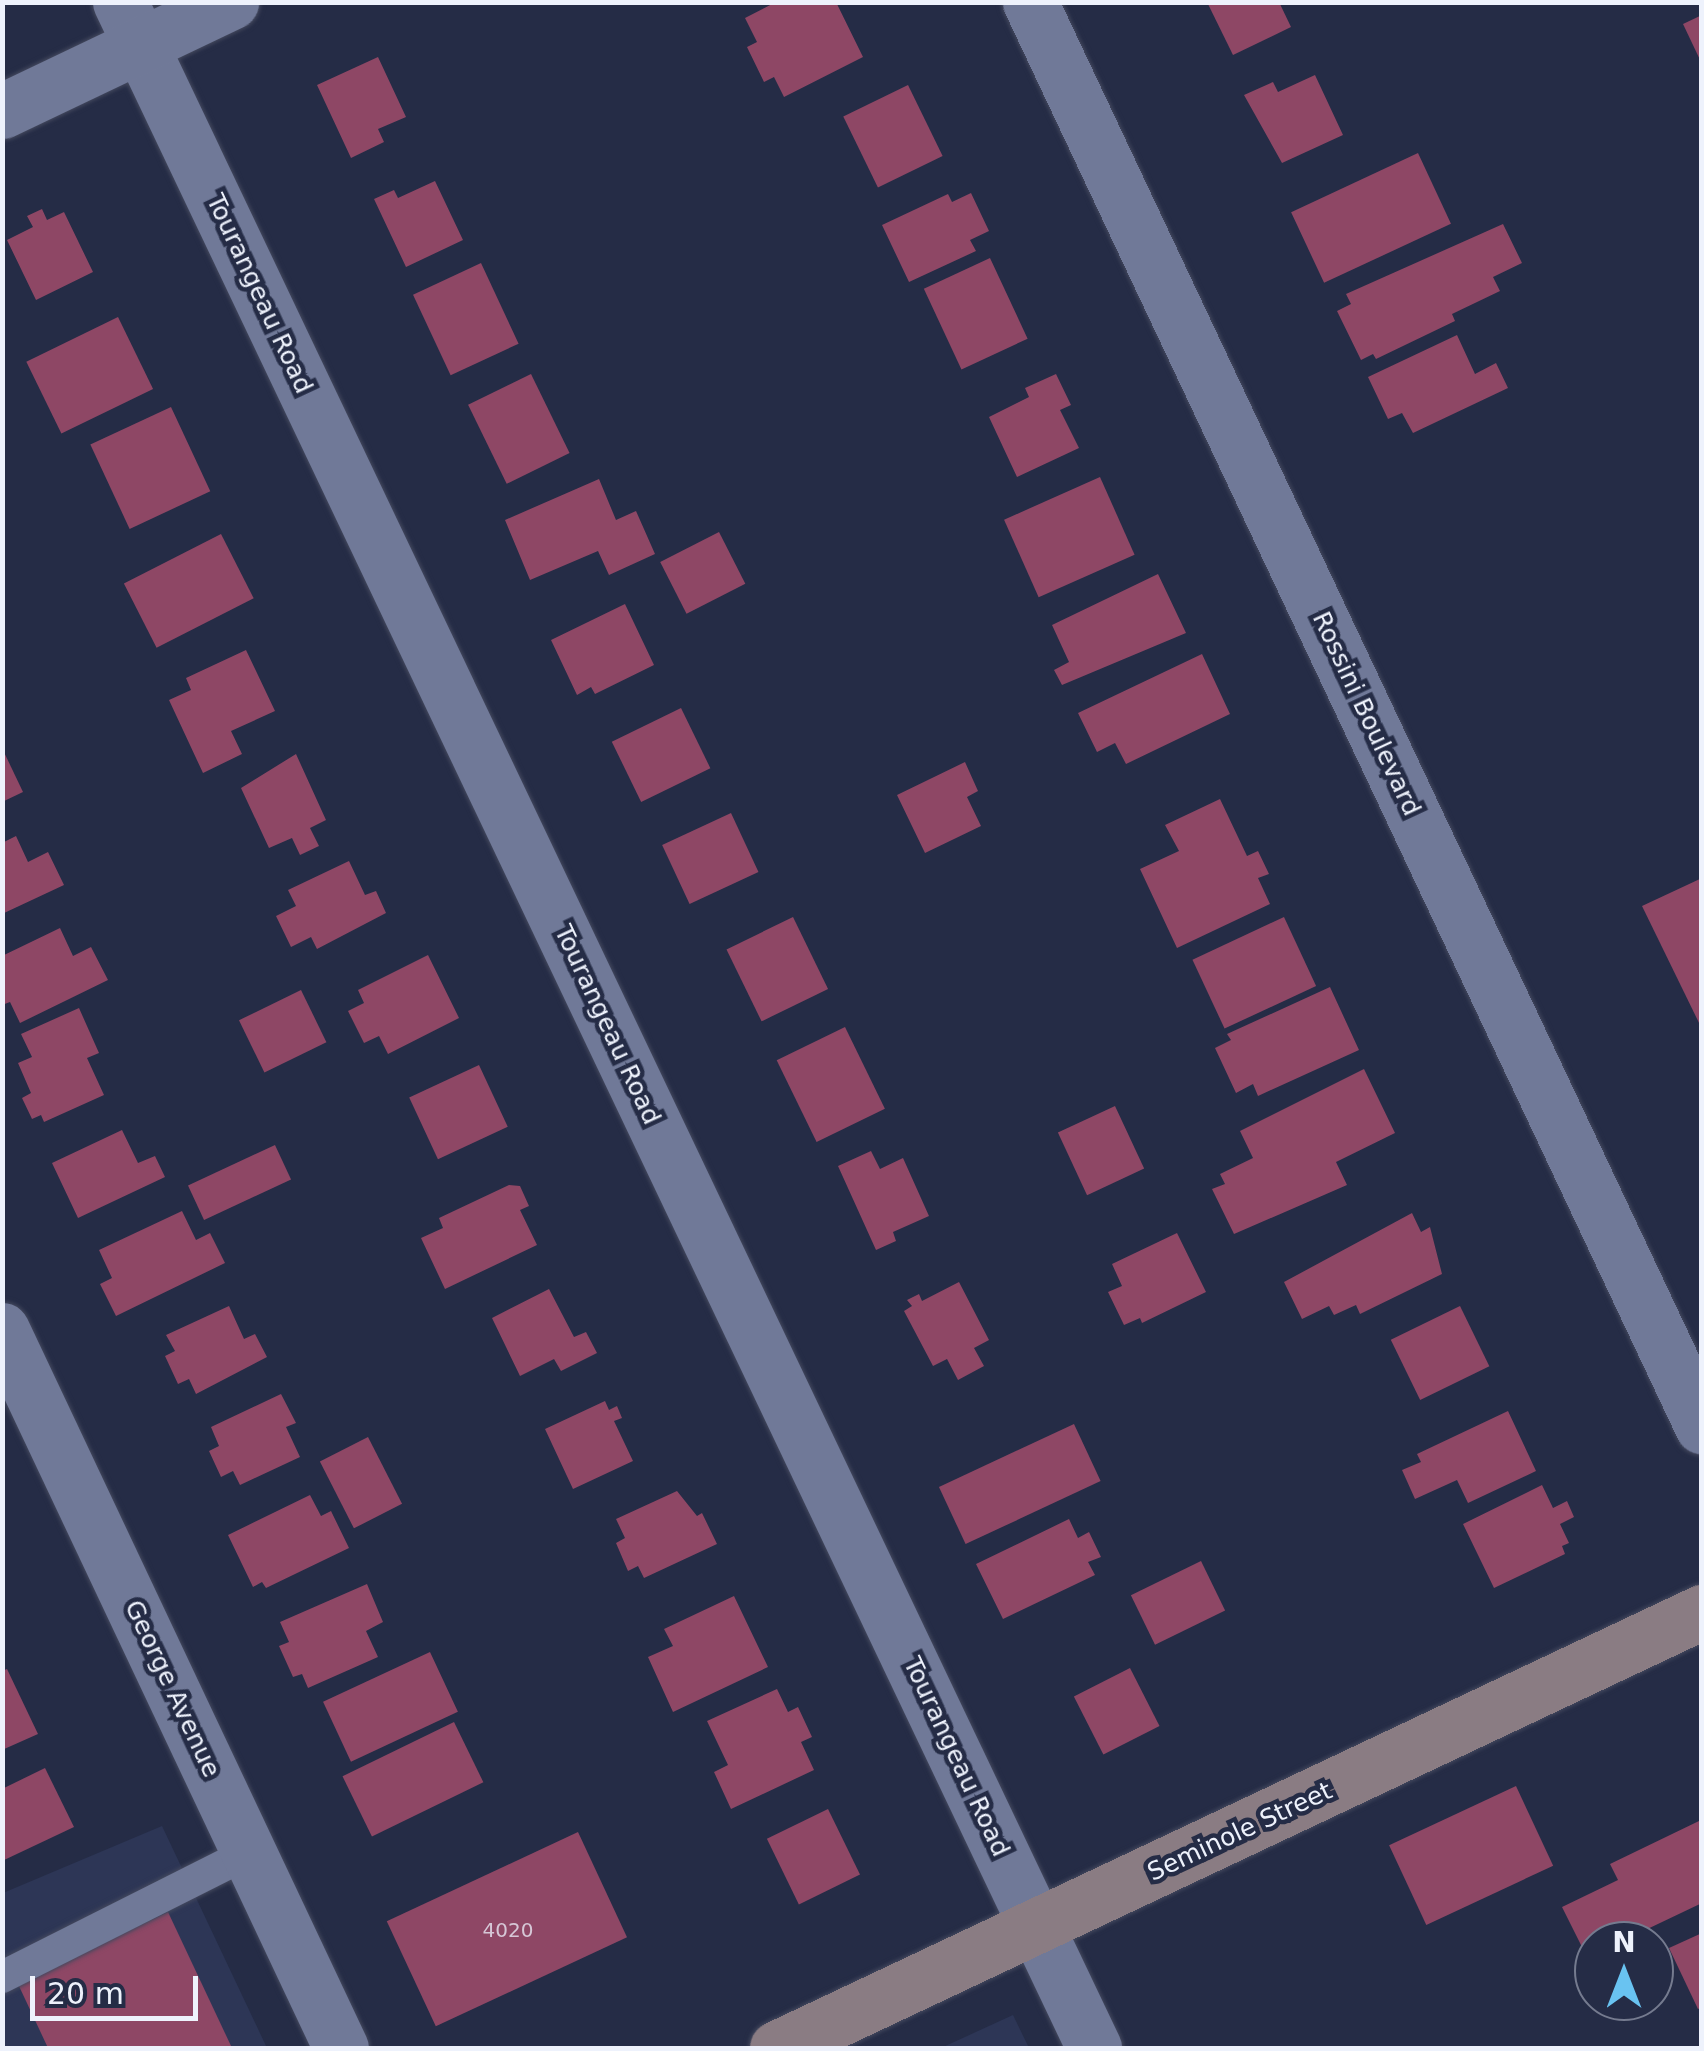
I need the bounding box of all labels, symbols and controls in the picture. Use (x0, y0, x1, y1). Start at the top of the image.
street label: Tourangeau Road (200, 189, 318, 399)
street label: Rossini Boulevard (1306, 607, 1426, 821)
street label: Tourangeau Road (548, 920, 666, 1130)
street label: George Avenue (118, 1596, 226, 1782)
street label: Tourangeau Road (897, 1652, 1015, 1862)
street label: Seminole Street (1143, 1776, 1337, 1888)
house number: 4020 (483, 1918, 533, 1942)
north arrow (1574, 1921, 1674, 2021)
text: N (1612, 1926, 1636, 1959)
scale bar (35, 1956, 202, 2018)
text: 20 m (47, 1976, 124, 2011)

